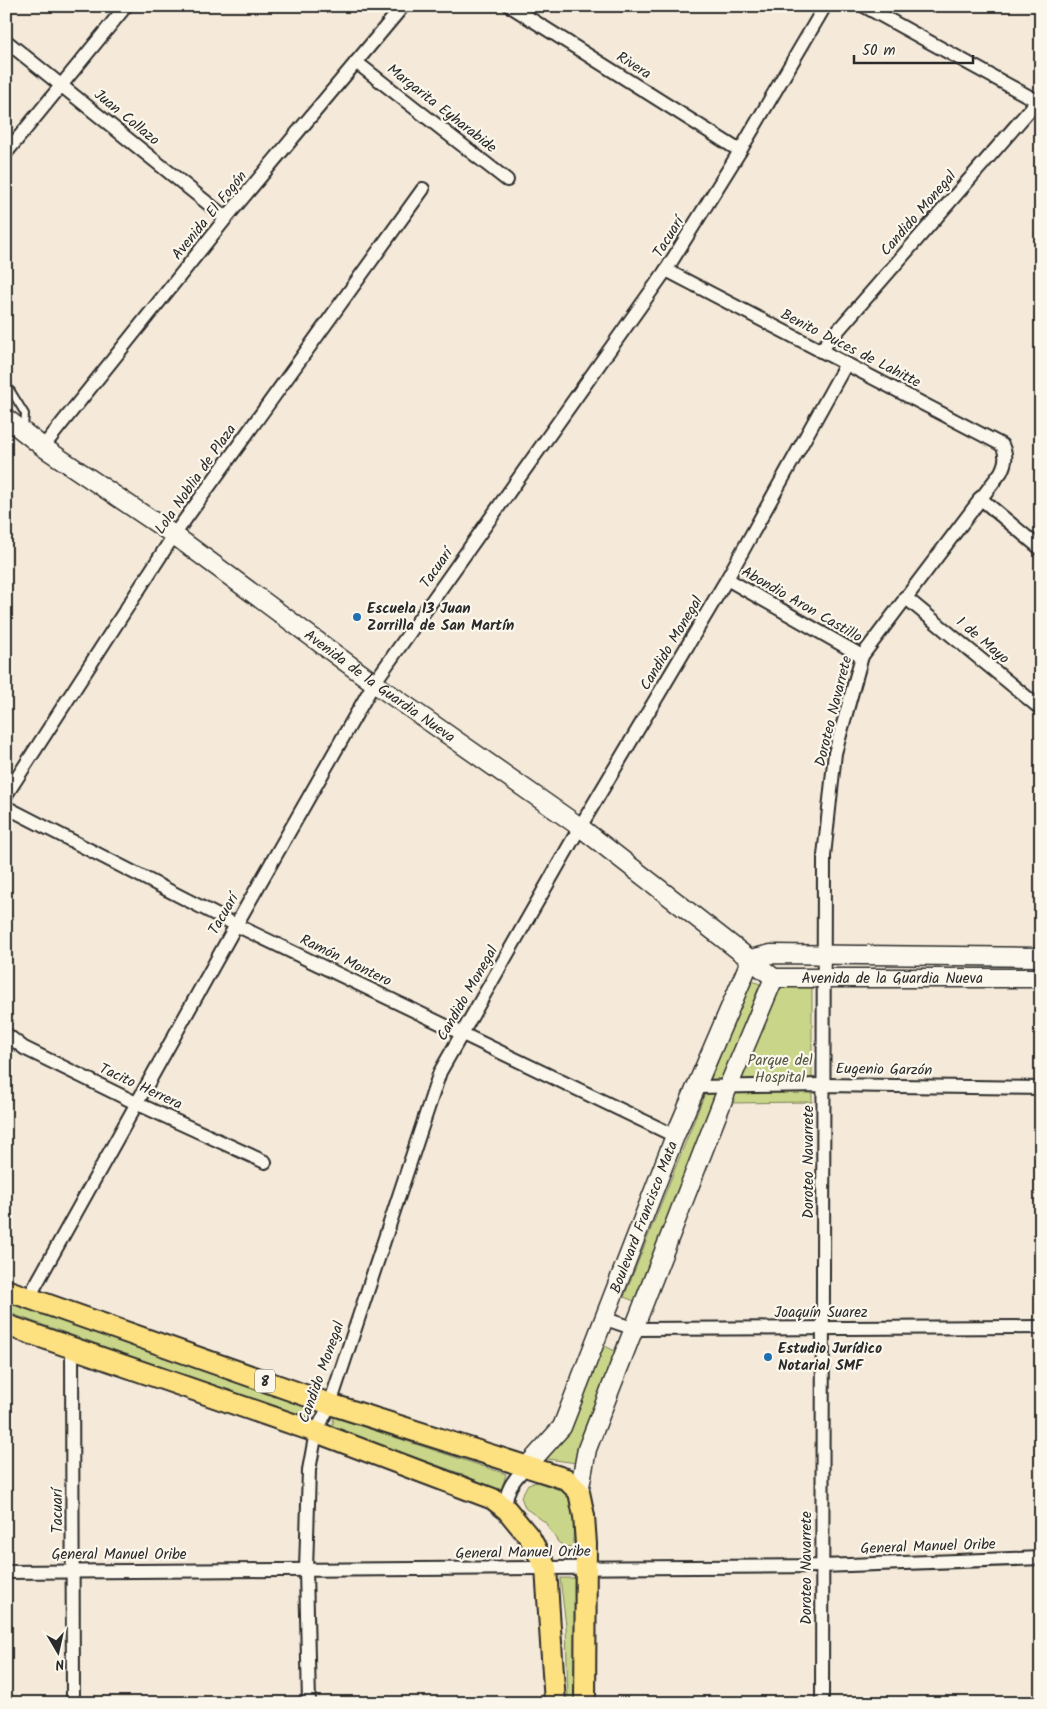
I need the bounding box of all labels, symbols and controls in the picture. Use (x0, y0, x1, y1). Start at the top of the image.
scale bar (854, 32, 973, 64)
text: 50 m (862, 39, 896, 63)
street label: Rivera (611, 46, 656, 86)
street label: Margarita Eyharabide (381, 58, 502, 160)
street label: Juan Collazo (88, 84, 165, 152)
street label: Candido Monegal (875, 165, 963, 262)
street label: Avenida El Fogón (166, 166, 253, 266)
street label: Tacuarí (647, 210, 692, 263)
street label: Benito Duces de Lahitte (776, 303, 925, 395)
street label: Lola Noblia de Plaza (149, 420, 243, 540)
street label: Tacuarí (414, 541, 461, 594)
street label: Abondio Aron Castillo (736, 560, 867, 649)
street label: Candido Monegal (634, 591, 710, 695)
place label: Escuela 13 Juan Zorrilla de San Martín (367, 597, 514, 638)
marker: Escuela 13 Juan Zorrilla de San Martín (351, 611, 363, 623)
street label: 1 de Mayo (950, 611, 1015, 671)
street label: Avenida de la Guardia Nueva (298, 624, 460, 749)
street label: Doroteo Navarrete (809, 653, 859, 769)
street label: Tacuarí (202, 887, 247, 940)
street label: Ramón Montero (296, 928, 396, 994)
street label: Candido Monegal (431, 941, 505, 1046)
street label: Avenida de la Guardia Nueva (801, 967, 983, 991)
park label: Parque del Hospital (747, 1049, 813, 1090)
street label: Tacito Herrera (95, 1057, 186, 1117)
street label: Eugenio Garzón (835, 1057, 933, 1083)
street label: Doroteo Navarrete (797, 1105, 821, 1219)
street label: Boulevard Francisco Mata (604, 1138, 685, 1297)
street label: Joaquín Suarez (774, 1301, 868, 1325)
street label: Candido Monegal (292, 1318, 352, 1427)
place label: Estudio Jurídico Notarial SMF (778, 1337, 882, 1378)
marker: Estudio Jurídico Notarial SMF (762, 1351, 774, 1363)
road number: 8 (255, 1370, 275, 1392)
street label: Tacuarí (46, 1486, 70, 1533)
street label: Doroteo Navarrete (795, 1511, 819, 1625)
street label: General Manuel Oribe (860, 1533, 996, 1561)
street label: General Manuel Oribe (455, 1540, 591, 1566)
street label: General Manuel Oribe (51, 1543, 187, 1567)
north arrow (32, 1626, 82, 1676)
text: N (54, 1652, 66, 1675)

